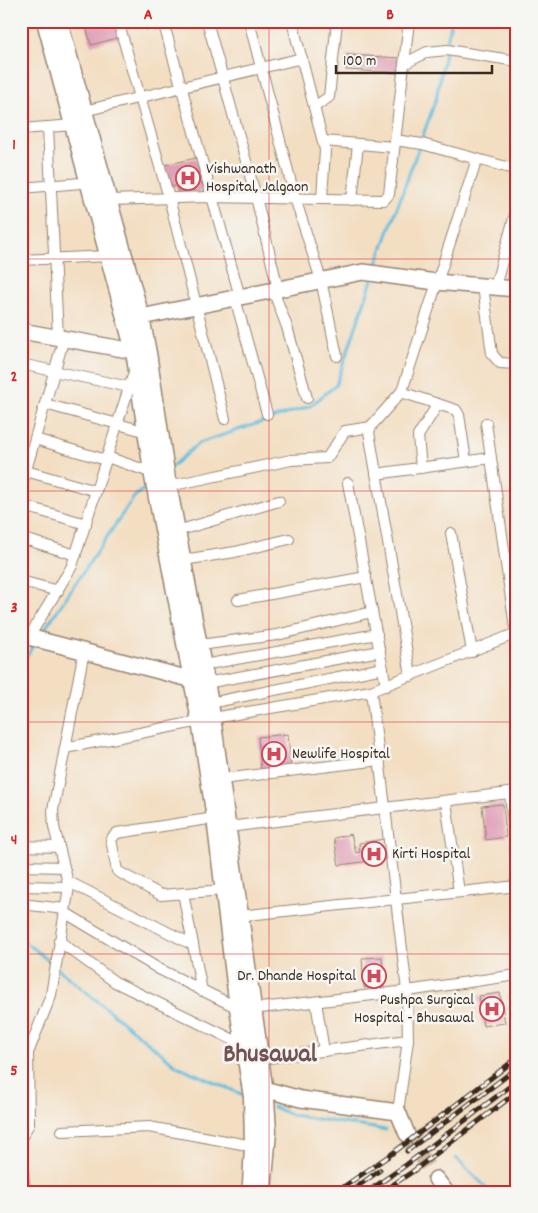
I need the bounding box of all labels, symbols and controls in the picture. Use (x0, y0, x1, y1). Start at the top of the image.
text: A (144, 4, 153, 27)
text: B (386, 4, 394, 27)
scale bar (336, 42, 492, 74)
text: 100 m (343, 51, 376, 73)
text: 1 (12, 134, 16, 157)
place label: Vishwanath Hospital, Jalgaon (206, 158, 308, 199)
hospital icon: Vishwanath Hospital, Jalgaon (175, 165, 201, 191)
text: 2 (11, 366, 18, 389)
text: 3 (10, 597, 18, 620)
hospital icon: Newlife Hospital (261, 741, 287, 767)
place label: Newlife Hospital (292, 743, 390, 766)
text: 4 (11, 829, 17, 852)
hospital icon: Kirti Hospital (361, 841, 387, 867)
place label: Kirti Hospital (392, 843, 471, 866)
hospital icon: Dr. Dhande Hospital (361, 963, 387, 989)
place label: Dr. Dhande Hospital (237, 965, 356, 988)
place label: Pushpa Surgical Hospital - Bhusawal (354, 989, 474, 1030)
hospital icon: Pushpa Surgical Hospital - Bhusawal (479, 996, 505, 1022)
district label: Bhusawal (223, 1037, 318, 1074)
text: 5 (10, 1060, 18, 1083)

